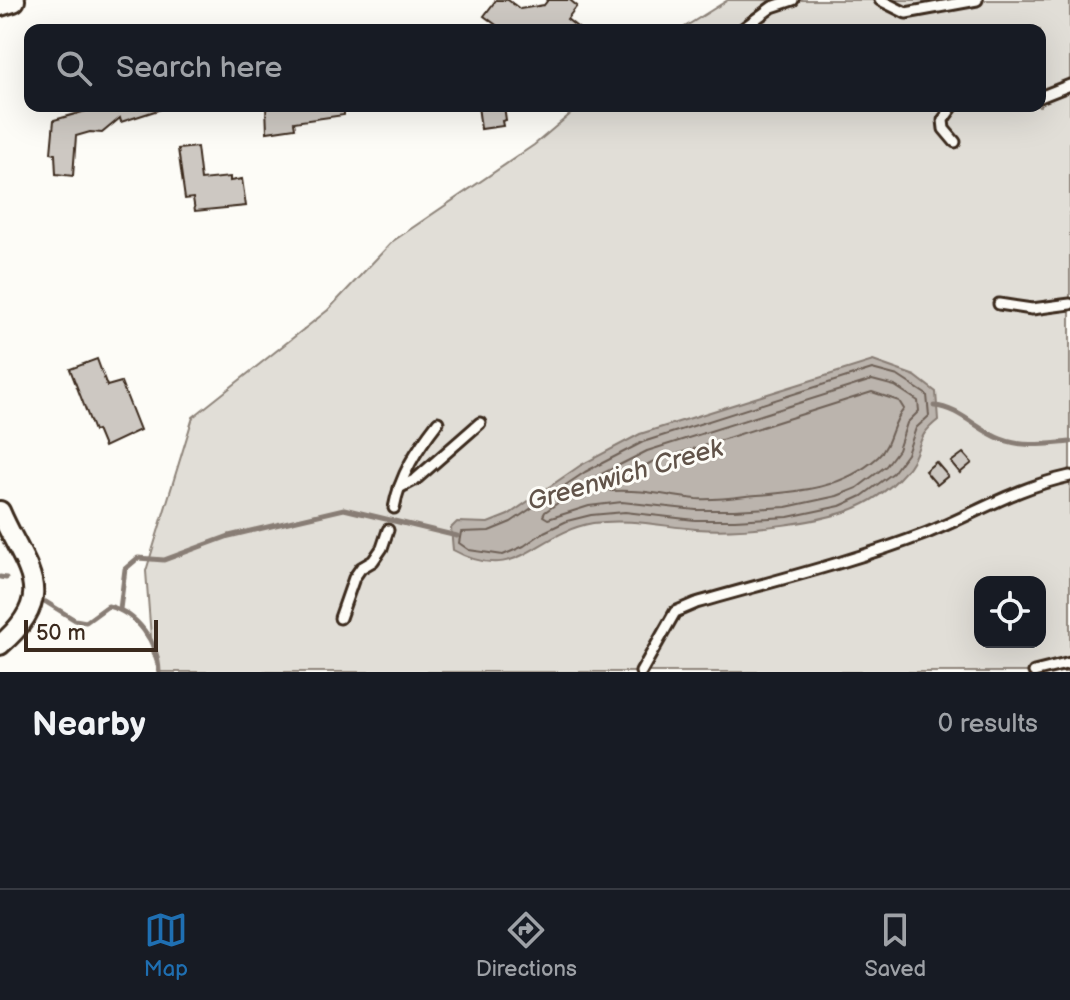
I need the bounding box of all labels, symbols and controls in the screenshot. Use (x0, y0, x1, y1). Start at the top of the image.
search box (24, 24, 1046, 112)
icon: search (52, 46, 96, 90)
text: Search here (116, 50, 282, 86)
water label: Greenwich Creek (524, 432, 728, 518)
map controls (974, 576, 1046, 648)
button: locate (974, 576, 1046, 648)
scale bar (24, 616, 158, 652)
text: 50 m (36, 620, 86, 647)
text: Nearby (32, 704, 146, 745)
text: 0 results (938, 709, 1038, 740)
tab: Map (144, 908, 188, 983)
tab: Directions (476, 908, 577, 983)
tab: Saved (864, 908, 926, 983)

